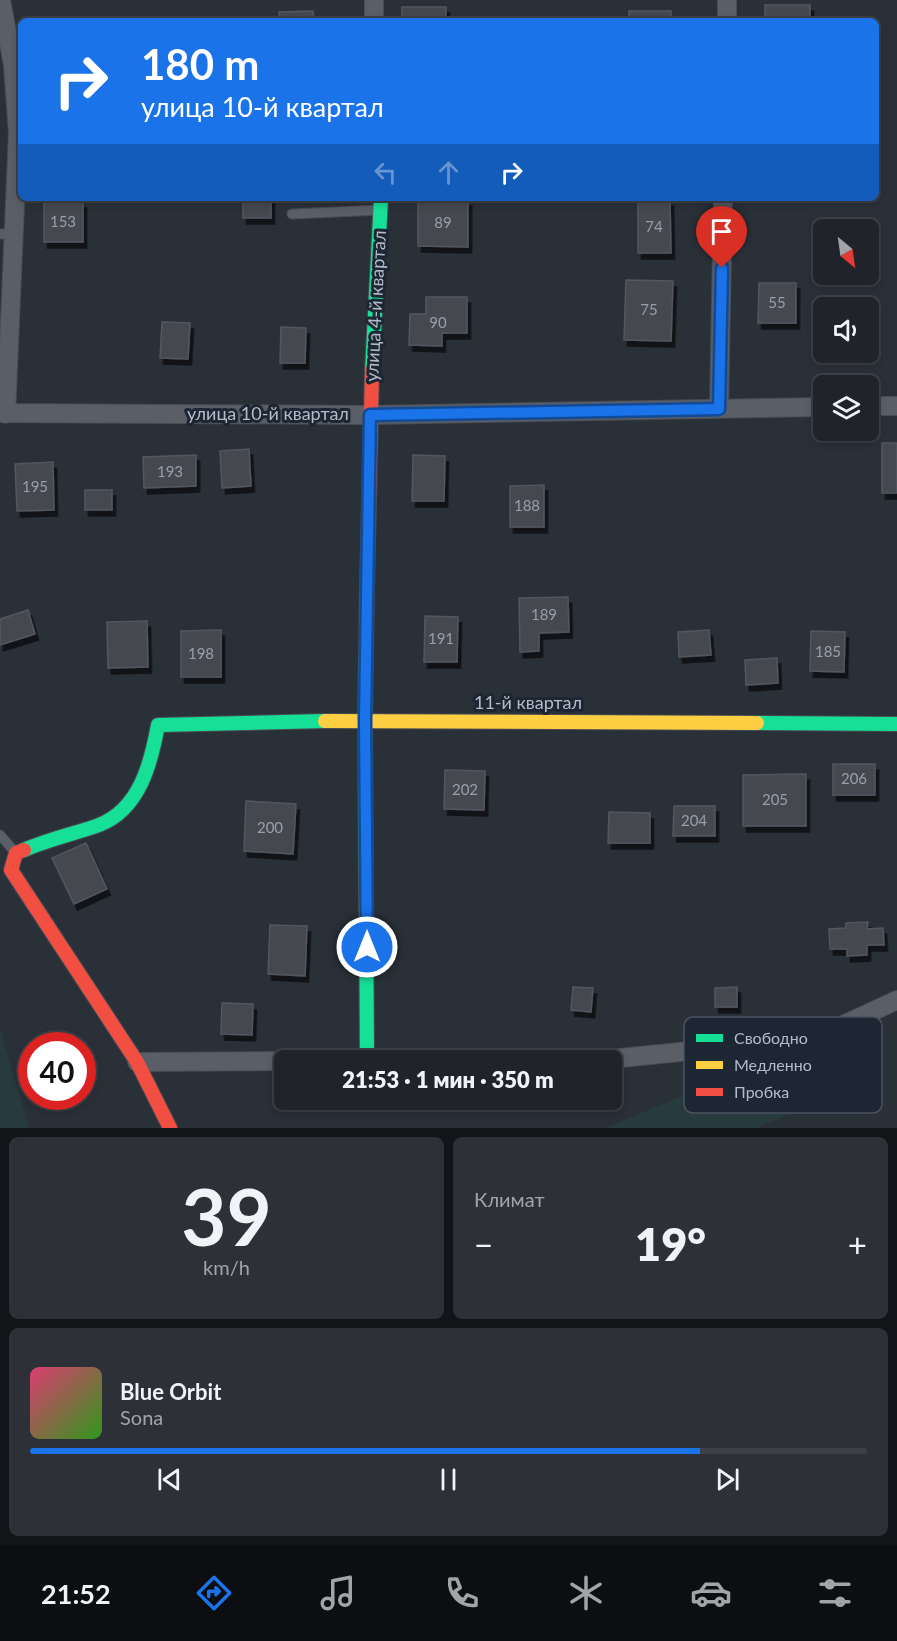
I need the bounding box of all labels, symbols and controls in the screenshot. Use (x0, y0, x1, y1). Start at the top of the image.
text: 180 m (141, 39, 259, 89)
icon: right (42, 42, 120, 120)
text: улица 10-й квартал (141, 90, 384, 123)
icon: left (369, 156, 402, 189)
icon: ahead (432, 156, 465, 189)
icon: right (495, 156, 528, 189)
pin (696, 206, 747, 268)
house number: 153 (50, 212, 76, 230)
house number: 89 (434, 213, 452, 231)
icon: arrive (705, 215, 738, 248)
house number: 74 (645, 217, 663, 235)
north arrow (813, 219, 879, 285)
map controls (813, 219, 879, 441)
street label: улица 4-й квартал (360, 230, 390, 382)
house number: 55 (768, 293, 786, 311)
button: sound (813, 297, 879, 363)
house number: 75 (640, 300, 658, 318)
house number: 90 (429, 313, 447, 331)
button: layers (813, 375, 879, 441)
street label: улица 10-й квартал (187, 402, 349, 424)
house number: 193 (157, 462, 183, 480)
house number: 195 (22, 477, 48, 495)
house number: 188 (514, 496, 540, 514)
house number: 189 (531, 605, 557, 623)
house number: 191 (428, 629, 454, 647)
house number: 185 (815, 642, 841, 660)
house number: 198 (188, 644, 214, 662)
street label: 11-й квартал (474, 691, 582, 713)
house number: 206 (841, 769, 867, 787)
house number: 202 (452, 780, 478, 798)
house number: 205 (762, 790, 788, 808)
house number: 204 (681, 811, 707, 829)
house number: 200 (257, 818, 283, 836)
position arrow (335, 915, 399, 979)
legend (684, 1017, 882, 1113)
text: Свободно (734, 1028, 808, 1047)
speed limit sign: 40 (18, 1032, 96, 1110)
text: Медленно (734, 1055, 812, 1074)
text: 21:53 · 1 мин · 350 m (342, 1066, 554, 1093)
text: Пробка (734, 1082, 789, 1101)
text: 39 (181, 1169, 272, 1263)
text: Климат (474, 1187, 545, 1211)
text: 19° (635, 1217, 706, 1271)
text: − (474, 1224, 493, 1264)
text: + (848, 1224, 867, 1264)
text: km/h (203, 1255, 250, 1279)
text: Blue Orbit (120, 1378, 221, 1405)
text: Sona (120, 1405, 163, 1429)
icon: previous (153, 1463, 186, 1496)
icon: pause (432, 1463, 465, 1496)
icon: next (711, 1463, 744, 1496)
icon: directions (193, 1572, 235, 1614)
icon: music (317, 1572, 359, 1614)
icon: phone (441, 1572, 483, 1614)
icon: climate (565, 1572, 607, 1614)
icon: car (690, 1572, 732, 1614)
icon: filters (814, 1572, 856, 1614)
text: 21:52 (41, 1577, 111, 1610)

